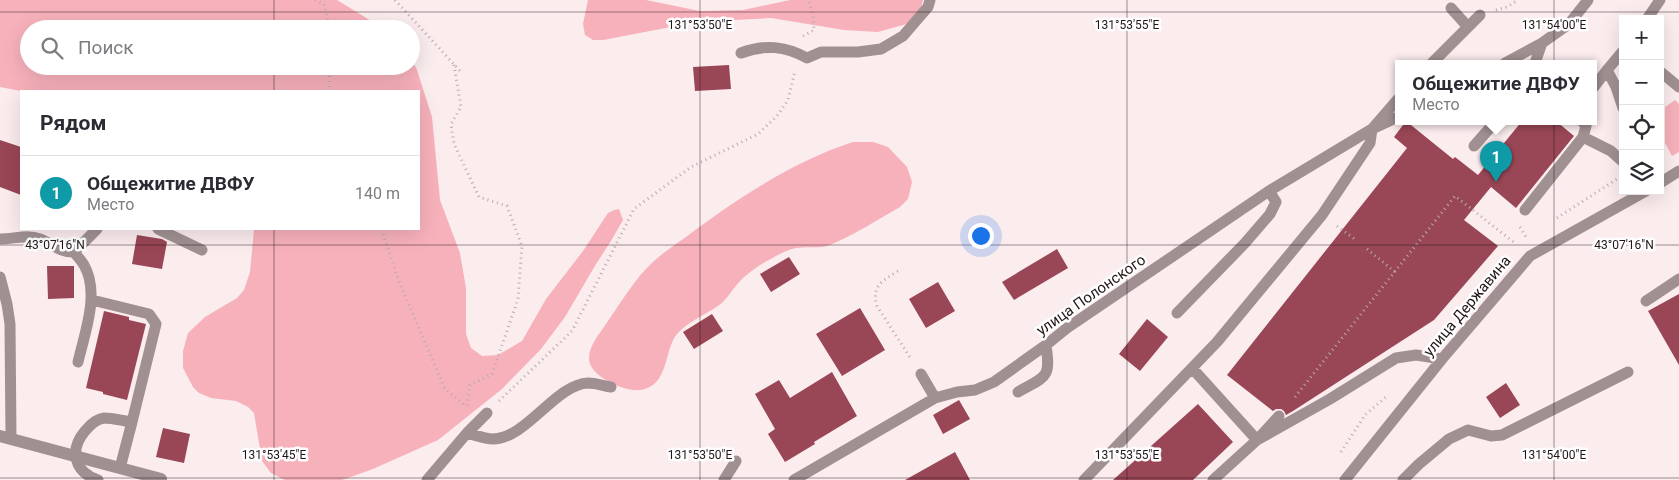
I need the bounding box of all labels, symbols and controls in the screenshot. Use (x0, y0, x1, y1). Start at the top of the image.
map controls (1619, 15, 1664, 195)
button: + (1619, 15, 1664, 60)
text: 131°53'50"E (668, 18, 732, 32)
text: 131°53'55"E (1095, 18, 1159, 32)
text: 131°54'00"E (1522, 18, 1586, 32)
search box (20, 20, 420, 75)
icon: search (38, 34, 66, 62)
text: Поиск (78, 36, 134, 59)
popup (1395, 60, 1597, 125)
button: − (1619, 60, 1664, 105)
text: Общежитие ДВФУ (1412, 72, 1580, 95)
text: Место (1412, 95, 1460, 114)
button: locate (1619, 105, 1664, 150)
text: Рядом (40, 111, 106, 135)
pin: 1 (1480, 141, 1512, 182)
button: layers (1619, 150, 1664, 195)
text: Общежитие ДВФУ (87, 172, 254, 195)
text: 1 (51, 184, 61, 203)
text: 140 m (355, 184, 400, 203)
text: Место (87, 195, 134, 214)
your location (968, 223, 994, 249)
text: 43°07'16"N (25, 238, 85, 252)
text: 43°07'16"N (1594, 238, 1654, 252)
street label: улица Полонского (1033, 251, 1149, 339)
street label: улица Державина (1420, 252, 1514, 360)
text: 131°53'45"E (242, 448, 306, 462)
text: 131°53'50"E (668, 448, 732, 462)
text: 131°53'55"E (1095, 448, 1159, 462)
text: 131°54'00"E (1522, 448, 1586, 462)

